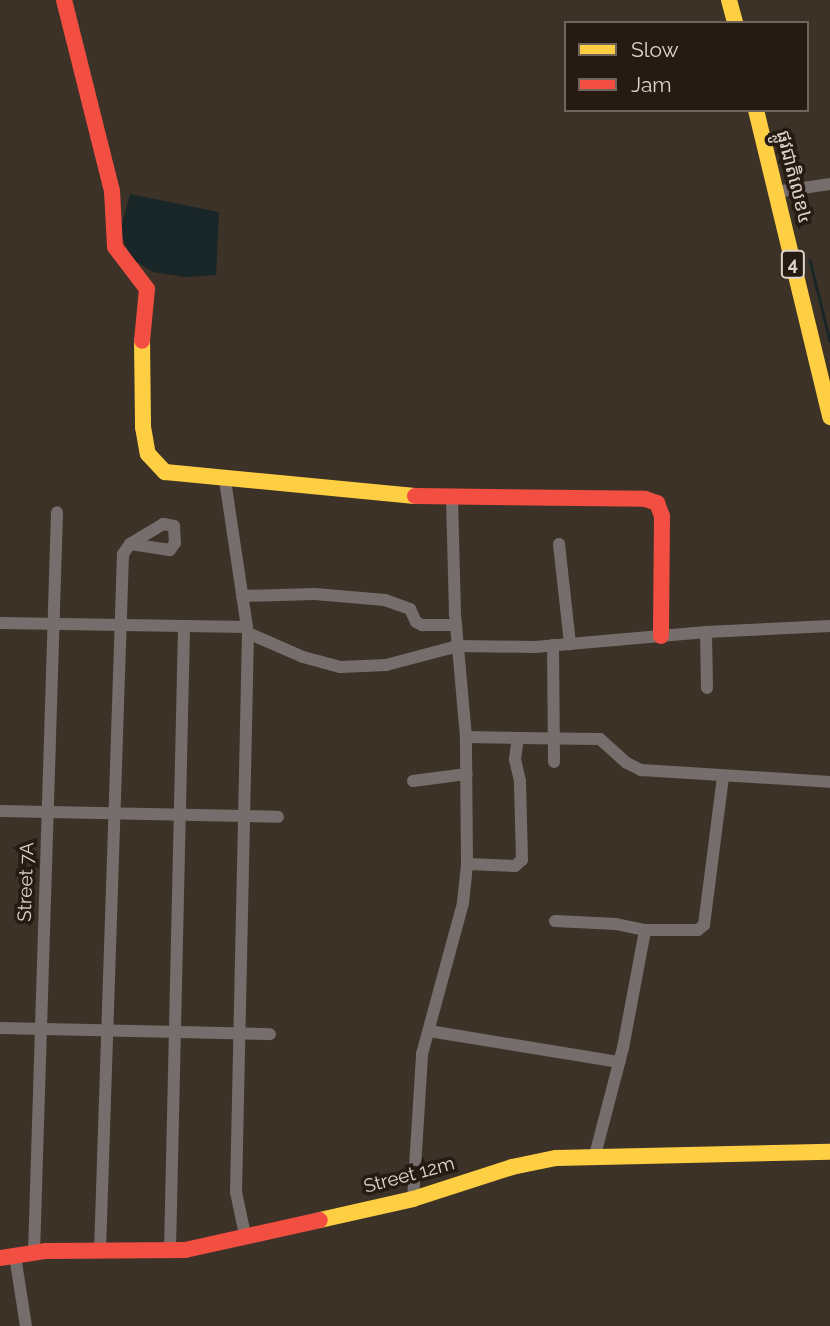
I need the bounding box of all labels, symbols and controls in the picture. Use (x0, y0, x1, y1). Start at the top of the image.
legend (564, 21, 809, 112)
text: Slow (631, 37, 679, 62)
text: Jam (631, 72, 672, 97)
street label: ផ្លូវជាតិលេខ៤ (771, 128, 817, 226)
road number: 4 (781, 250, 805, 278)
street label: Street 7A (13, 842, 39, 922)
street label: Street 12m (361, 1152, 457, 1198)

